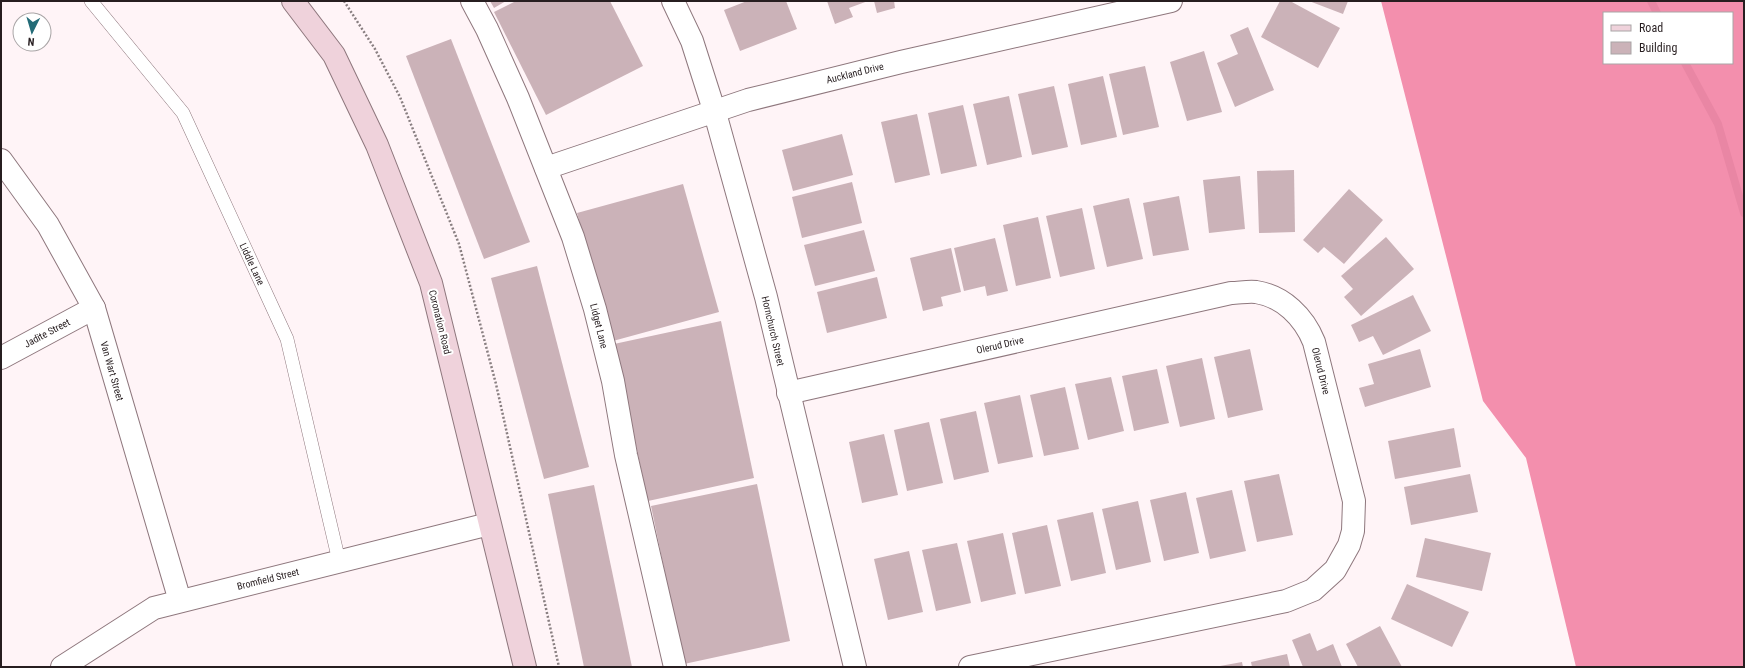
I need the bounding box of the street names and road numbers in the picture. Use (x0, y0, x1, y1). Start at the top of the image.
street label: Auckland Drive (825, 60, 885, 85)
street label: Liddle Lane (237, 241, 267, 287)
street label: Coronation Road (427, 289, 453, 355)
street label: Hornchurch Street (760, 295, 786, 367)
street label: Lidget Lane (588, 302, 610, 350)
street label: Jadite Street (22, 316, 72, 350)
street label: Olerud Drive (975, 334, 1025, 356)
street label: Van Wart Street (98, 340, 126, 402)
street label: Olerud Drive (1310, 346, 1332, 396)
street label: Bromfield Street (236, 566, 300, 592)

